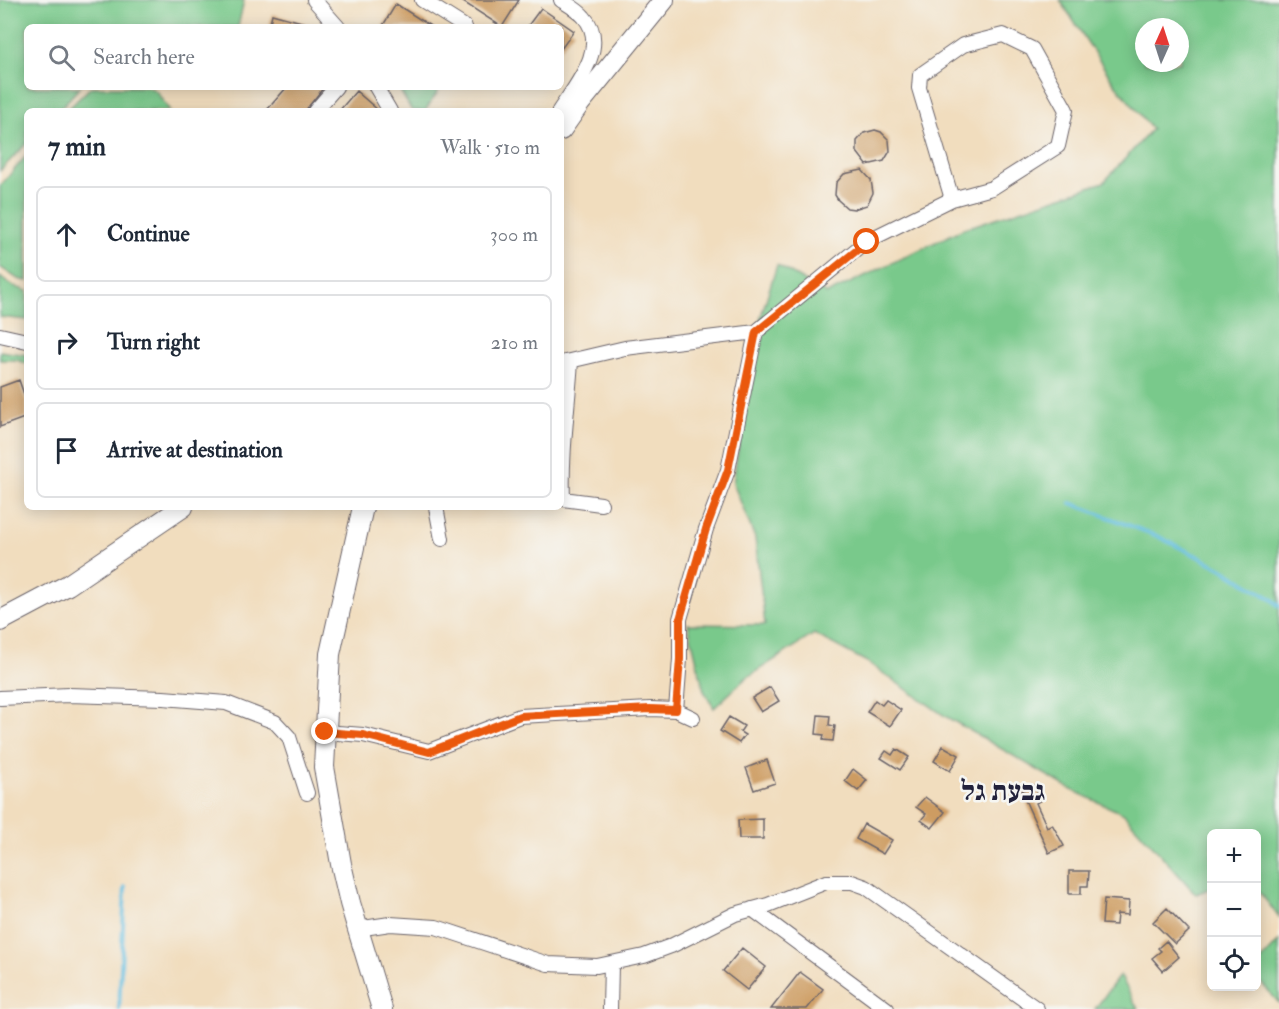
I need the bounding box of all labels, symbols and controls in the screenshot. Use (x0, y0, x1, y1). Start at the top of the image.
north arrow (1135, 18, 1189, 72)
search box (24, 24, 564, 90)
icon: search (45, 41, 78, 74)
text: Search here (93, 43, 195, 71)
text: 7 min (48, 131, 106, 163)
text: Walk · 510 m (440, 135, 540, 160)
icon: ahead (50, 218, 83, 251)
text: Continue (107, 220, 190, 248)
text: 300 m (490, 222, 538, 247)
route start (853, 228, 879, 254)
icon: right (50, 326, 83, 359)
text: Turn right (107, 328, 200, 356)
text: 210 m (491, 330, 538, 355)
icon: arrive (50, 434, 83, 467)
text: Arrive at destination (107, 436, 283, 464)
route end (311, 718, 337, 744)
district label: גבעת גל (961, 774, 1045, 809)
map controls (1207, 829, 1261, 991)
button: + (1207, 829, 1261, 883)
button: − (1207, 883, 1261, 937)
button: locate (1207, 937, 1261, 991)

